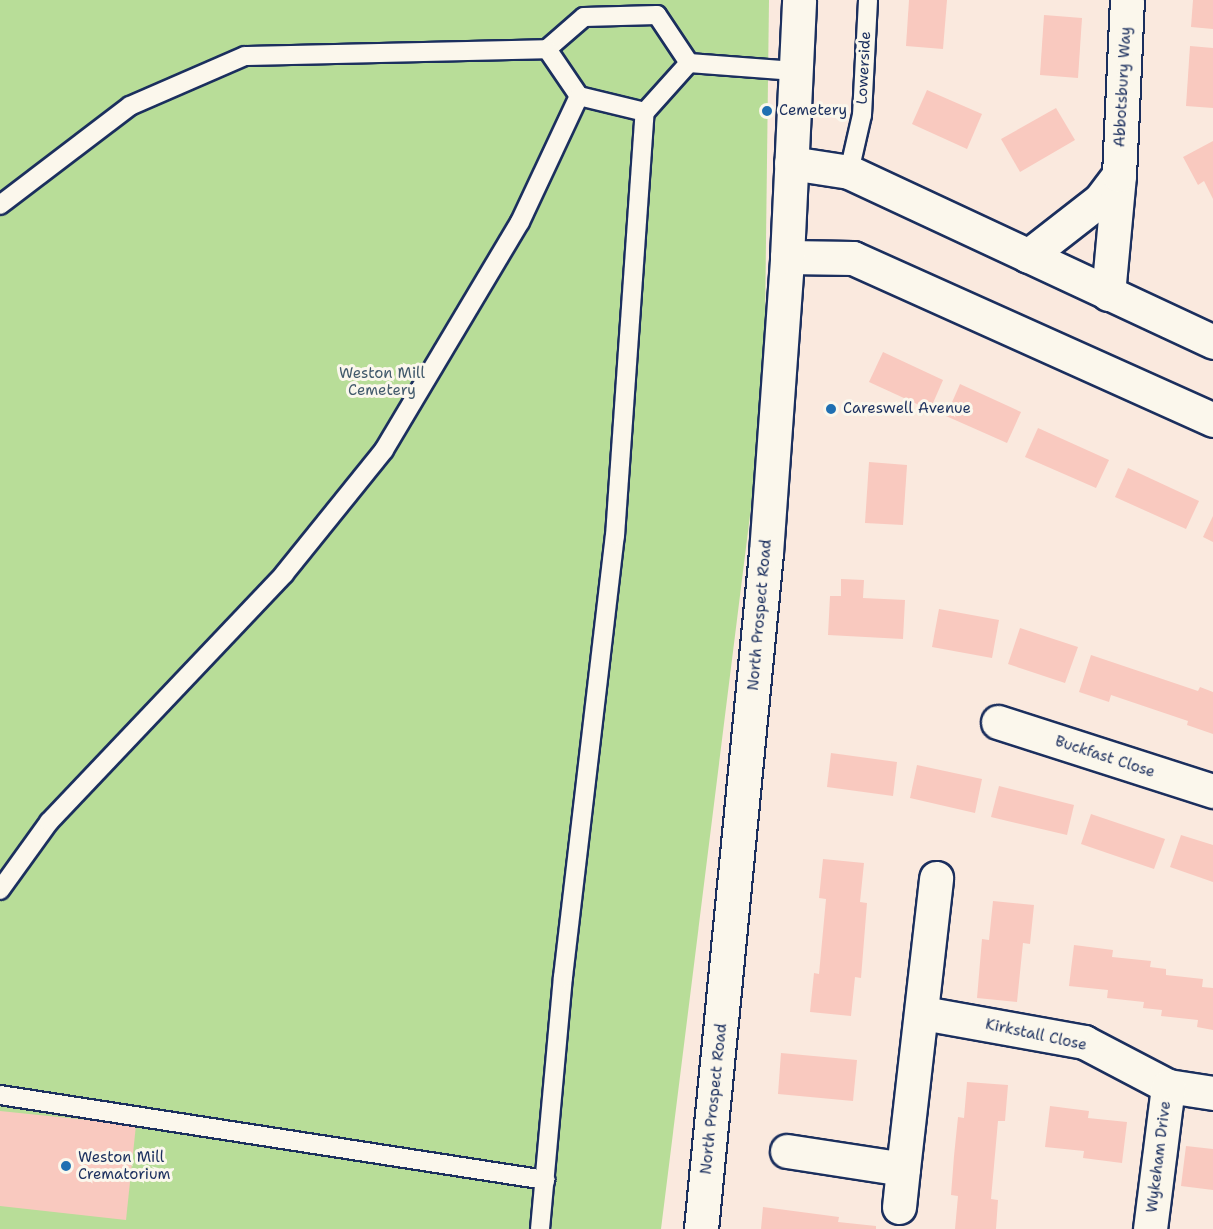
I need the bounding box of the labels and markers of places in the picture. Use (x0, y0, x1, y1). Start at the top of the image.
place label: Cemetery (779, 102, 847, 120)
marker: Cemetery (760, 104, 774, 118)
place label: Careswell Avenue (843, 400, 971, 418)
marker: Careswell Avenue (824, 402, 838, 416)
place label: Weston Mill Crematorium (78, 1148, 170, 1183)
marker: Weston Mill Crematorium (59, 1159, 73, 1173)

